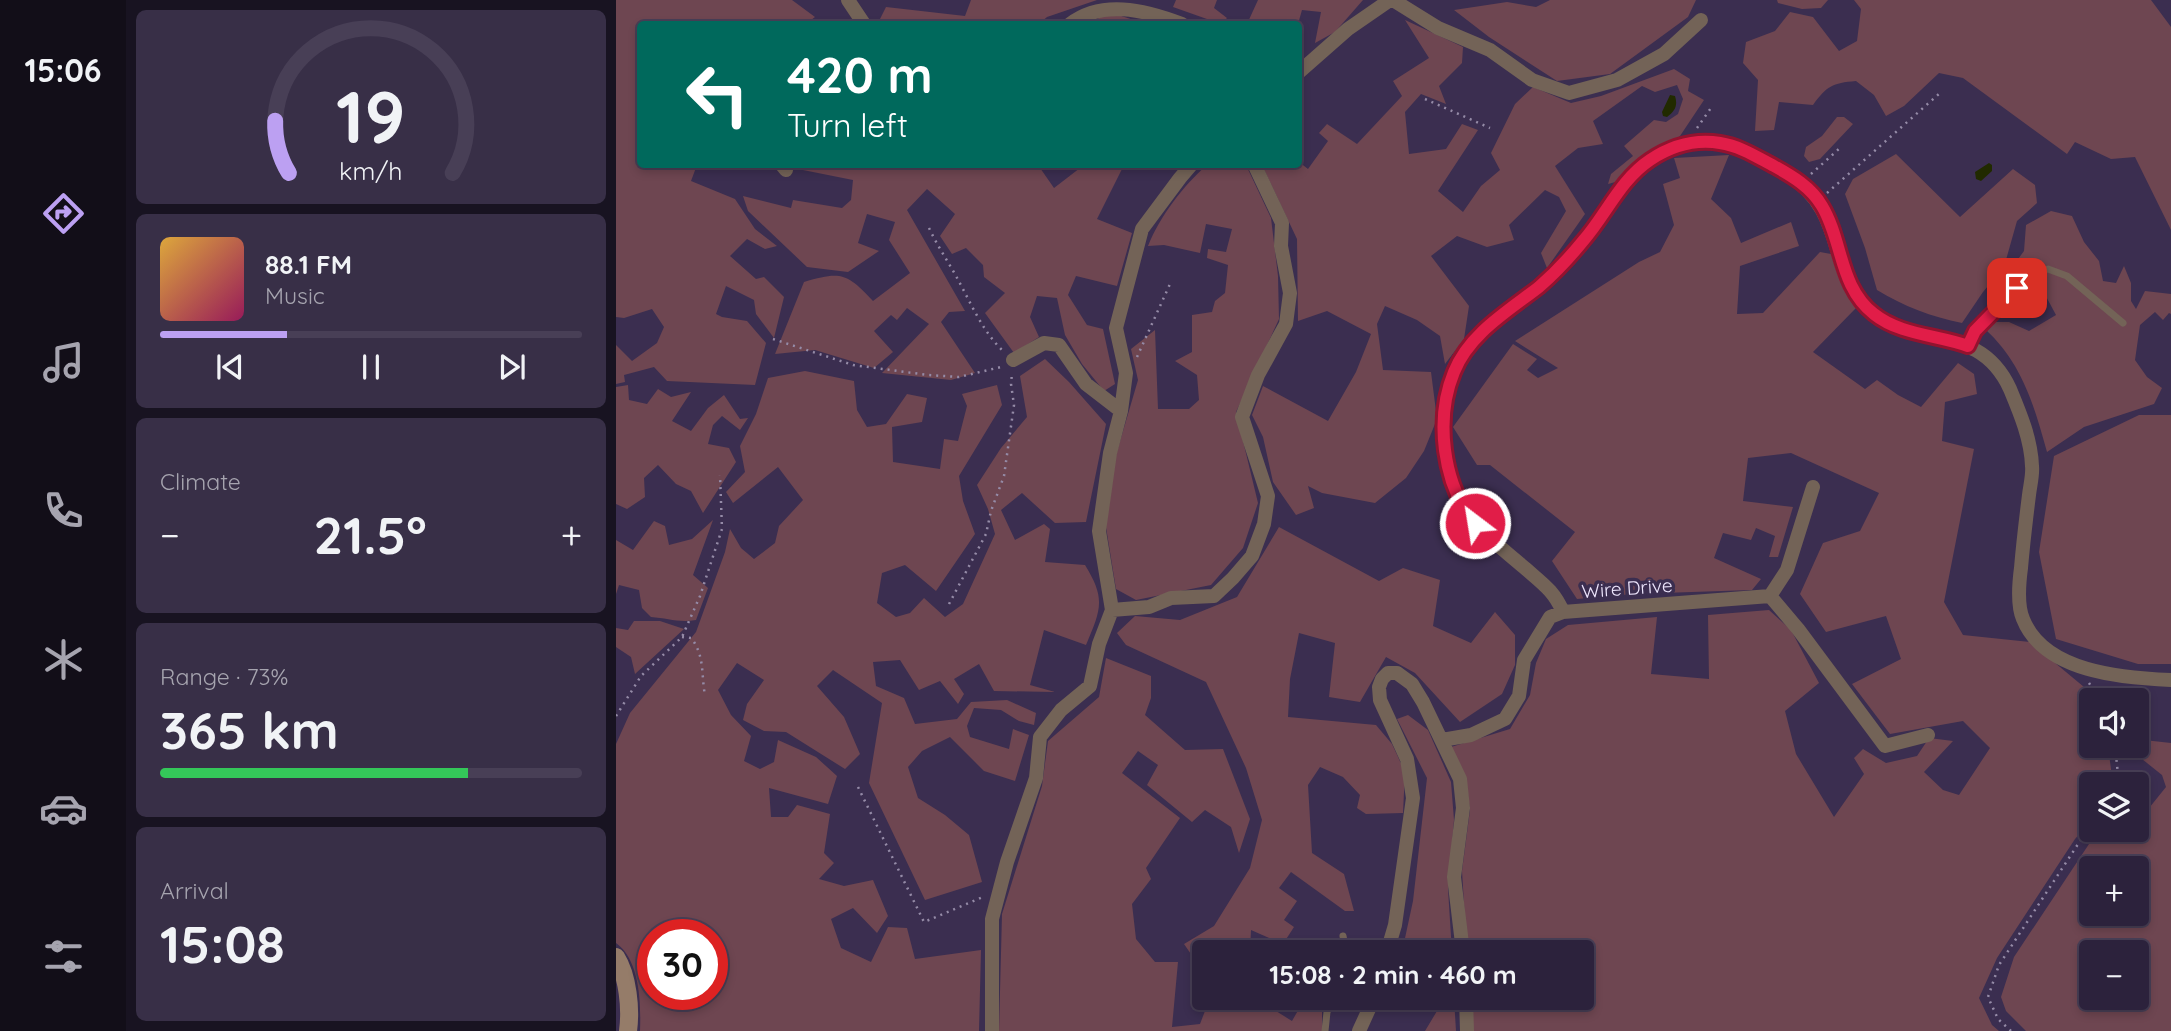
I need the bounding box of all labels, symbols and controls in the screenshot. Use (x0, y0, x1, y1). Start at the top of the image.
text: 420 m (787, 44, 933, 105)
icon: left (672, 49, 763, 140)
text: 15:06 (25, 50, 101, 90)
text: 19 (336, 70, 406, 161)
text: Turn left (787, 105, 908, 145)
text: km/h (339, 155, 403, 186)
icon: directions (39, 189, 88, 238)
text: 88.1 FM (265, 248, 352, 281)
pin (1987, 258, 2047, 318)
icon: arrive (1998, 269, 2036, 307)
text: Music (265, 281, 325, 310)
icon: music (39, 338, 88, 387)
icon: previous (211, 348, 249, 386)
icon: pause (352, 348, 390, 386)
icon: next (493, 348, 531, 386)
text: Climate (160, 467, 241, 496)
icon: phone (39, 486, 88, 535)
position arrow (1438, 486, 1512, 560)
text: 21.5° (314, 502, 427, 567)
text: − (160, 511, 180, 559)
text: + (561, 511, 582, 559)
street label: Wire Drive (1581, 573, 1673, 603)
icon: climate (39, 635, 88, 684)
text: Range · 73% (160, 662, 288, 691)
map controls (2079, 688, 2149, 1010)
button: sound (2079, 688, 2149, 758)
text: 365 km (160, 697, 339, 762)
button: layers (2079, 772, 2149, 842)
icon: car (39, 784, 88, 833)
button: + (2079, 856, 2149, 926)
text: Arrival (160, 876, 229, 905)
text: 15:08 (160, 911, 285, 976)
speed limit sign: 30 (637, 919, 728, 1010)
icon: filters (39, 932, 88, 981)
button: − (2079, 940, 2149, 1010)
text: 15:08 · 2 min · 460 m (1269, 958, 1517, 991)

